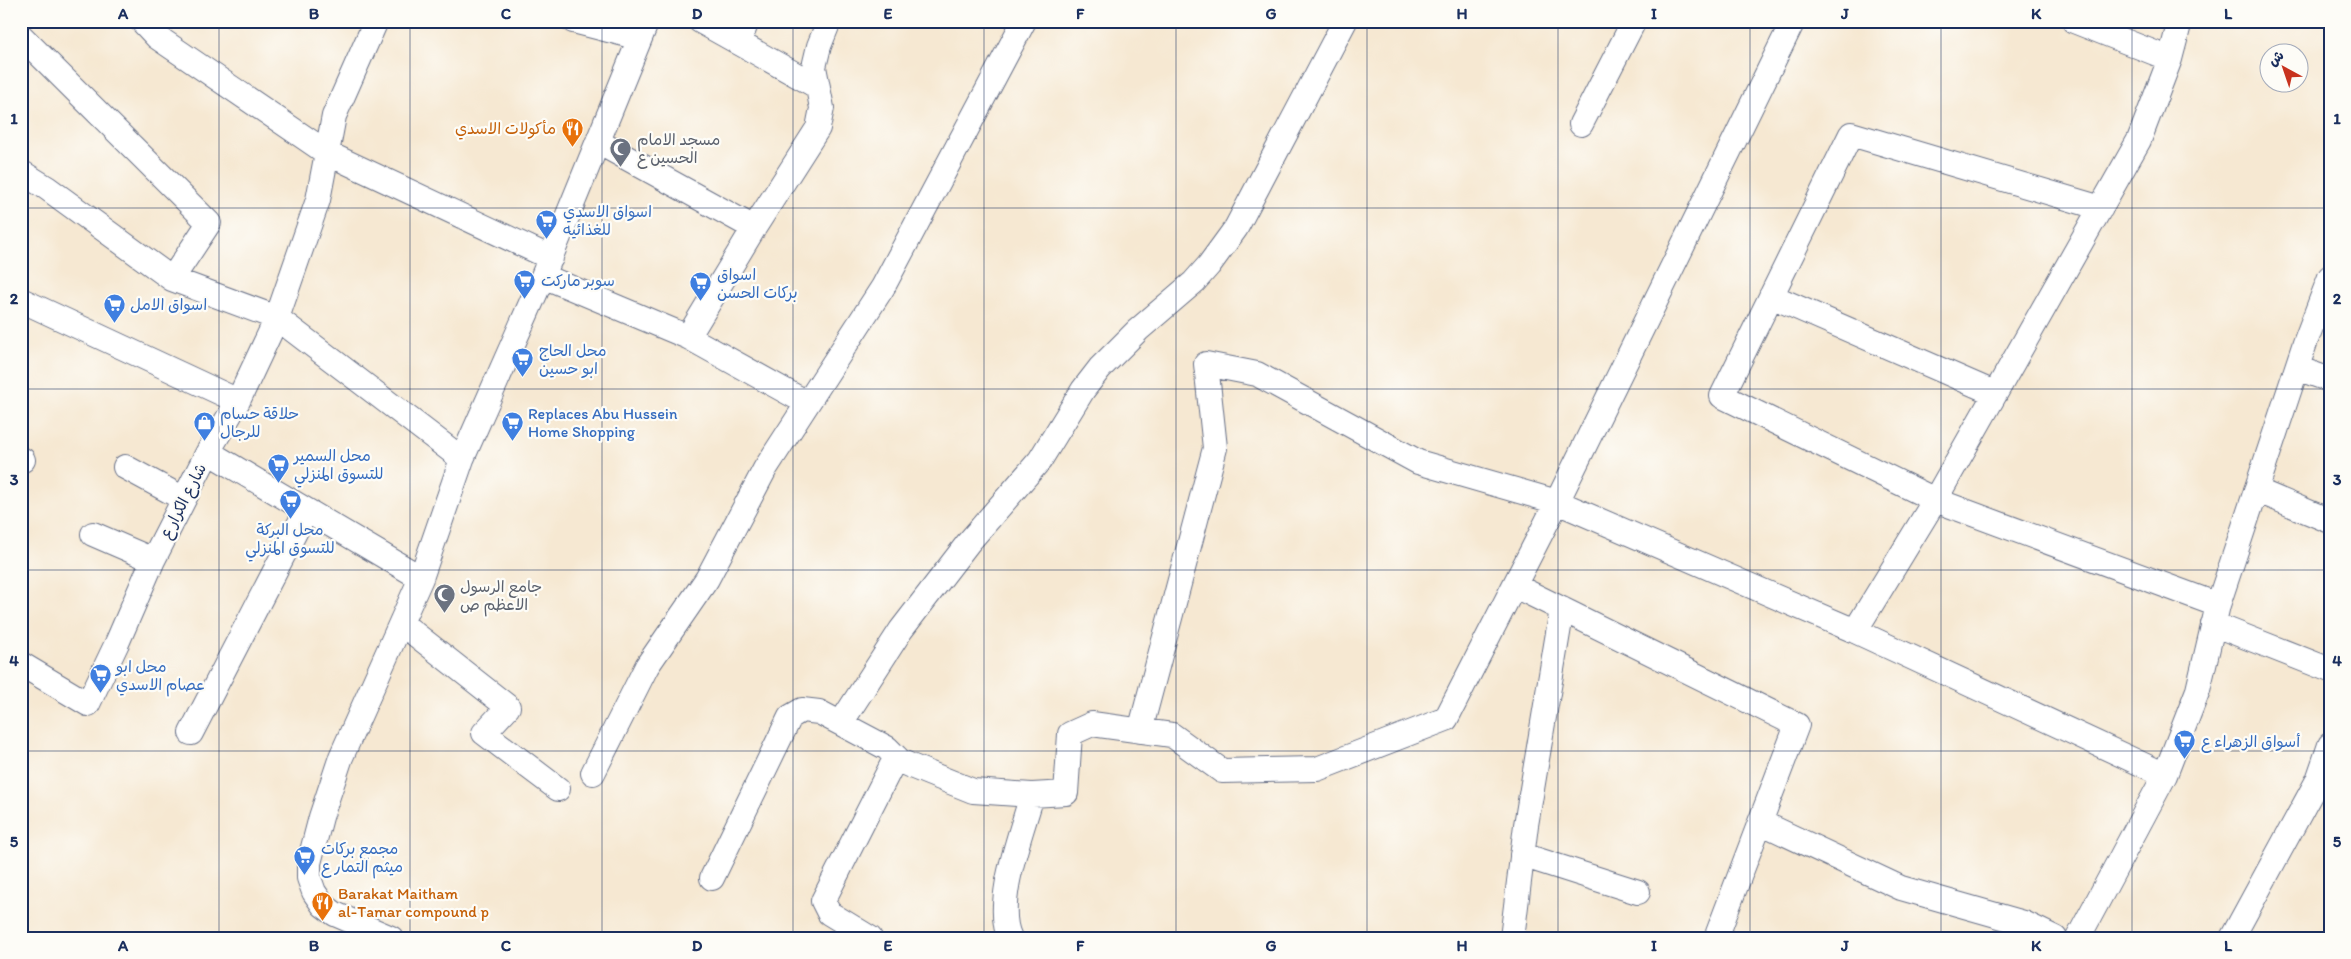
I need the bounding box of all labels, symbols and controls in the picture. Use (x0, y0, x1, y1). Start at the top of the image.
text: A (117, 4, 129, 23)
text: B (309, 4, 320, 23)
text: C (501, 4, 512, 23)
text: D (692, 4, 703, 23)
text: E (884, 4, 893, 23)
text: F (1076, 4, 1085, 23)
text: G (1265, 4, 1277, 23)
text: H (1456, 4, 1468, 23)
text: I (1651, 4, 1657, 23)
text: J (1840, 4, 1849, 23)
text: K (2031, 4, 2042, 23)
text: L (2224, 4, 2233, 23)
north arrow (2258, 42, 2308, 92)
text: ش (2265, 47, 2287, 70)
text: 1 (10, 109, 18, 128)
text: 1 (2333, 109, 2341, 128)
restaurant icon: مأكولات الاسدي (560, 116, 584, 147)
place label: مأكولات الاسدي (455, 119, 556, 140)
place label: مسجد الامام الحسين ع (637, 130, 720, 169)
mosque icon: مسجد الامام الحسين ع (609, 136, 633, 167)
place label: اسواق الاسدي للغذائيه (563, 202, 652, 239)
supermarket icon: اسواق الاسدي للغذائيه (535, 208, 559, 239)
place label: اسواق بركات الحسن (717, 265, 798, 302)
supermarket icon: سوبر ماركت (513, 268, 537, 299)
place label: سوبر ماركت (541, 271, 615, 291)
supermarket icon: اسواق بركات الحسن (689, 271, 713, 302)
text: 2 (10, 289, 19, 308)
text: 2 (2333, 289, 2342, 308)
supermarket icon: اسواق الامل (102, 292, 126, 323)
place label: اسواق الامل (130, 295, 207, 315)
place label: محل الحاج ابو حسين (539, 341, 607, 379)
supermarket icon: محل الحاج ابو حسين (511, 347, 535, 378)
place label: حلاقة حسام للرجال (220, 404, 299, 441)
place label: Replaces Abu Hussein Home Shopping (528, 404, 678, 441)
shop icon: حلاقة حسام للرجال (192, 410, 216, 441)
supermarket icon: Replaces Abu Hussein Home Shopping (500, 410, 524, 441)
place label: محل السمير للتسوق المنزلي (292, 446, 384, 488)
supermarket icon: محل السمير للتسوق المنزلي (266, 452, 290, 483)
street label: شارع الكرار ع (156, 460, 212, 543)
text: 3 (10, 470, 19, 489)
text: 3 (2333, 470, 2342, 489)
supermarket icon: محل البركة للتسوق المنزلي (278, 488, 302, 519)
place label: محل البركة للتسوق المنزلي (245, 520, 335, 562)
place label: جامع الرسول الاعظم ص (460, 577, 542, 617)
mosque icon: جامع الرسول الاعظم ص (432, 583, 456, 614)
text: 4 (9, 651, 19, 670)
text: 4 (2332, 651, 2342, 670)
place label: محل ابو عصام الاسدي (114, 657, 206, 697)
supermarket icon: محل ابو عصام الاسدي (88, 663, 112, 694)
supermarket icon: أسواق الزهراء ع (2173, 729, 2197, 760)
place label: أسواق الزهراء ع (2201, 732, 2300, 753)
text: 5 (10, 832, 19, 851)
text: 5 (2333, 832, 2342, 851)
place label: مجمع بركات ميثم التمار ع (321, 839, 403, 879)
supermarket icon: مجمع بركات ميثم التمار ع (293, 845, 317, 876)
place label: Barakat Maitham al-Tamar compound p (338, 884, 489, 921)
restaurant icon: Barakat Maitham al-Tamar compound p (310, 890, 334, 921)
text: A (117, 936, 129, 955)
text: B (309, 936, 320, 955)
text: C (501, 936, 512, 955)
text: D (692, 936, 703, 955)
text: E (884, 936, 893, 955)
text: F (1076, 936, 1085, 955)
text: G (1265, 936, 1277, 955)
text: H (1456, 936, 1468, 955)
text: I (1651, 936, 1657, 955)
text: J (1840, 936, 1849, 955)
text: K (2031, 936, 2042, 955)
text: L (2224, 936, 2233, 955)

